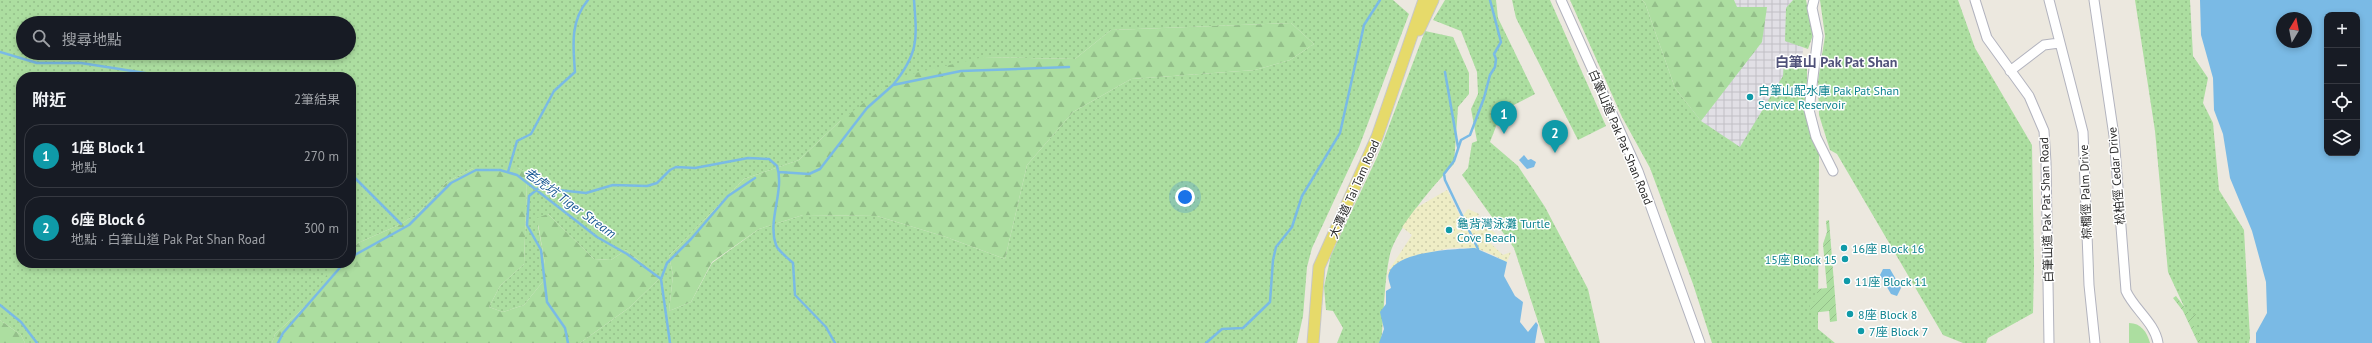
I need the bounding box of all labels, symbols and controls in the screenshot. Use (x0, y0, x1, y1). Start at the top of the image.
north arrow (2276, 12, 2312, 48)
map controls (2324, 12, 2360, 156)
button: + (2324, 12, 2360, 48)
search box (16, 16, 356, 60)
icon: search (30, 27, 52, 49)
text: 搜尋地點 (62, 30, 122, 49)
button: − (2324, 48, 2360, 84)
district label: 白筆山 Pak Pat Shan (1775, 53, 1897, 71)
street label: 白筆山道 Pak Pat Shan Road (1586, 67, 1656, 207)
place label: 白筆山配水庫 Pak Pat Shan Service Reservoir (1758, 83, 1899, 112)
button: locate (2324, 84, 2360, 120)
text: 附近 (32, 89, 66, 111)
text: 2筆結果 (294, 91, 340, 108)
marker: 白筆山配水庫 Pak Pat Shan Service Reservoir (1745, 92, 1755, 102)
pin: 1 (1491, 101, 1517, 134)
pin: 2 (1542, 120, 1568, 153)
button: layers (2324, 120, 2360, 156)
street label: 松柏徑 Cedar Drive (2104, 126, 2128, 226)
street label: 大潭道 Tai Tam Road (1326, 137, 1382, 241)
street label: 白筆山道 Pak Pat Shan Road (2036, 137, 2056, 283)
text: 1座 Block 1 (71, 138, 145, 157)
street label: 棕櫚徑 Palm Drive (2076, 144, 2094, 240)
text: 1 (42, 148, 50, 165)
text: 270 m (304, 148, 339, 165)
text: 地點 (71, 159, 97, 176)
water label: 老虎坑 Tiger Stream (521, 164, 619, 242)
your location (1175, 187, 1195, 207)
text: 6座 Block 6 (71, 210, 145, 229)
place label: 龜背灣泳灘 Turtle Cove Beach (1457, 216, 1550, 245)
text: 2 (42, 220, 50, 237)
text: 300 m (304, 220, 339, 237)
marker: 龜背灣泳灘 Turtle Cove Beach (1444, 225, 1454, 235)
text: 地點 · 白筆山道 Pak Pat Shan Road (71, 231, 265, 248)
place label: 16座 Block 16 (1852, 241, 1924, 256)
marker: 16座 Block 16 (1839, 243, 1849, 253)
place label: 15座 Block 15 (1765, 252, 1837, 267)
marker: 15座 Block 15 (1840, 254, 1850, 264)
place label: 11座 Block 11 (1855, 274, 1927, 289)
marker: 11座 Block 11 (1842, 276, 1852, 286)
place label: 8座 Block 8 (1858, 307, 1917, 322)
marker: 8座 Block 8 (1845, 309, 1855, 319)
place label: 7座 Block 7 (1869, 324, 1928, 339)
marker: 7座 Block 7 (1856, 326, 1866, 336)

